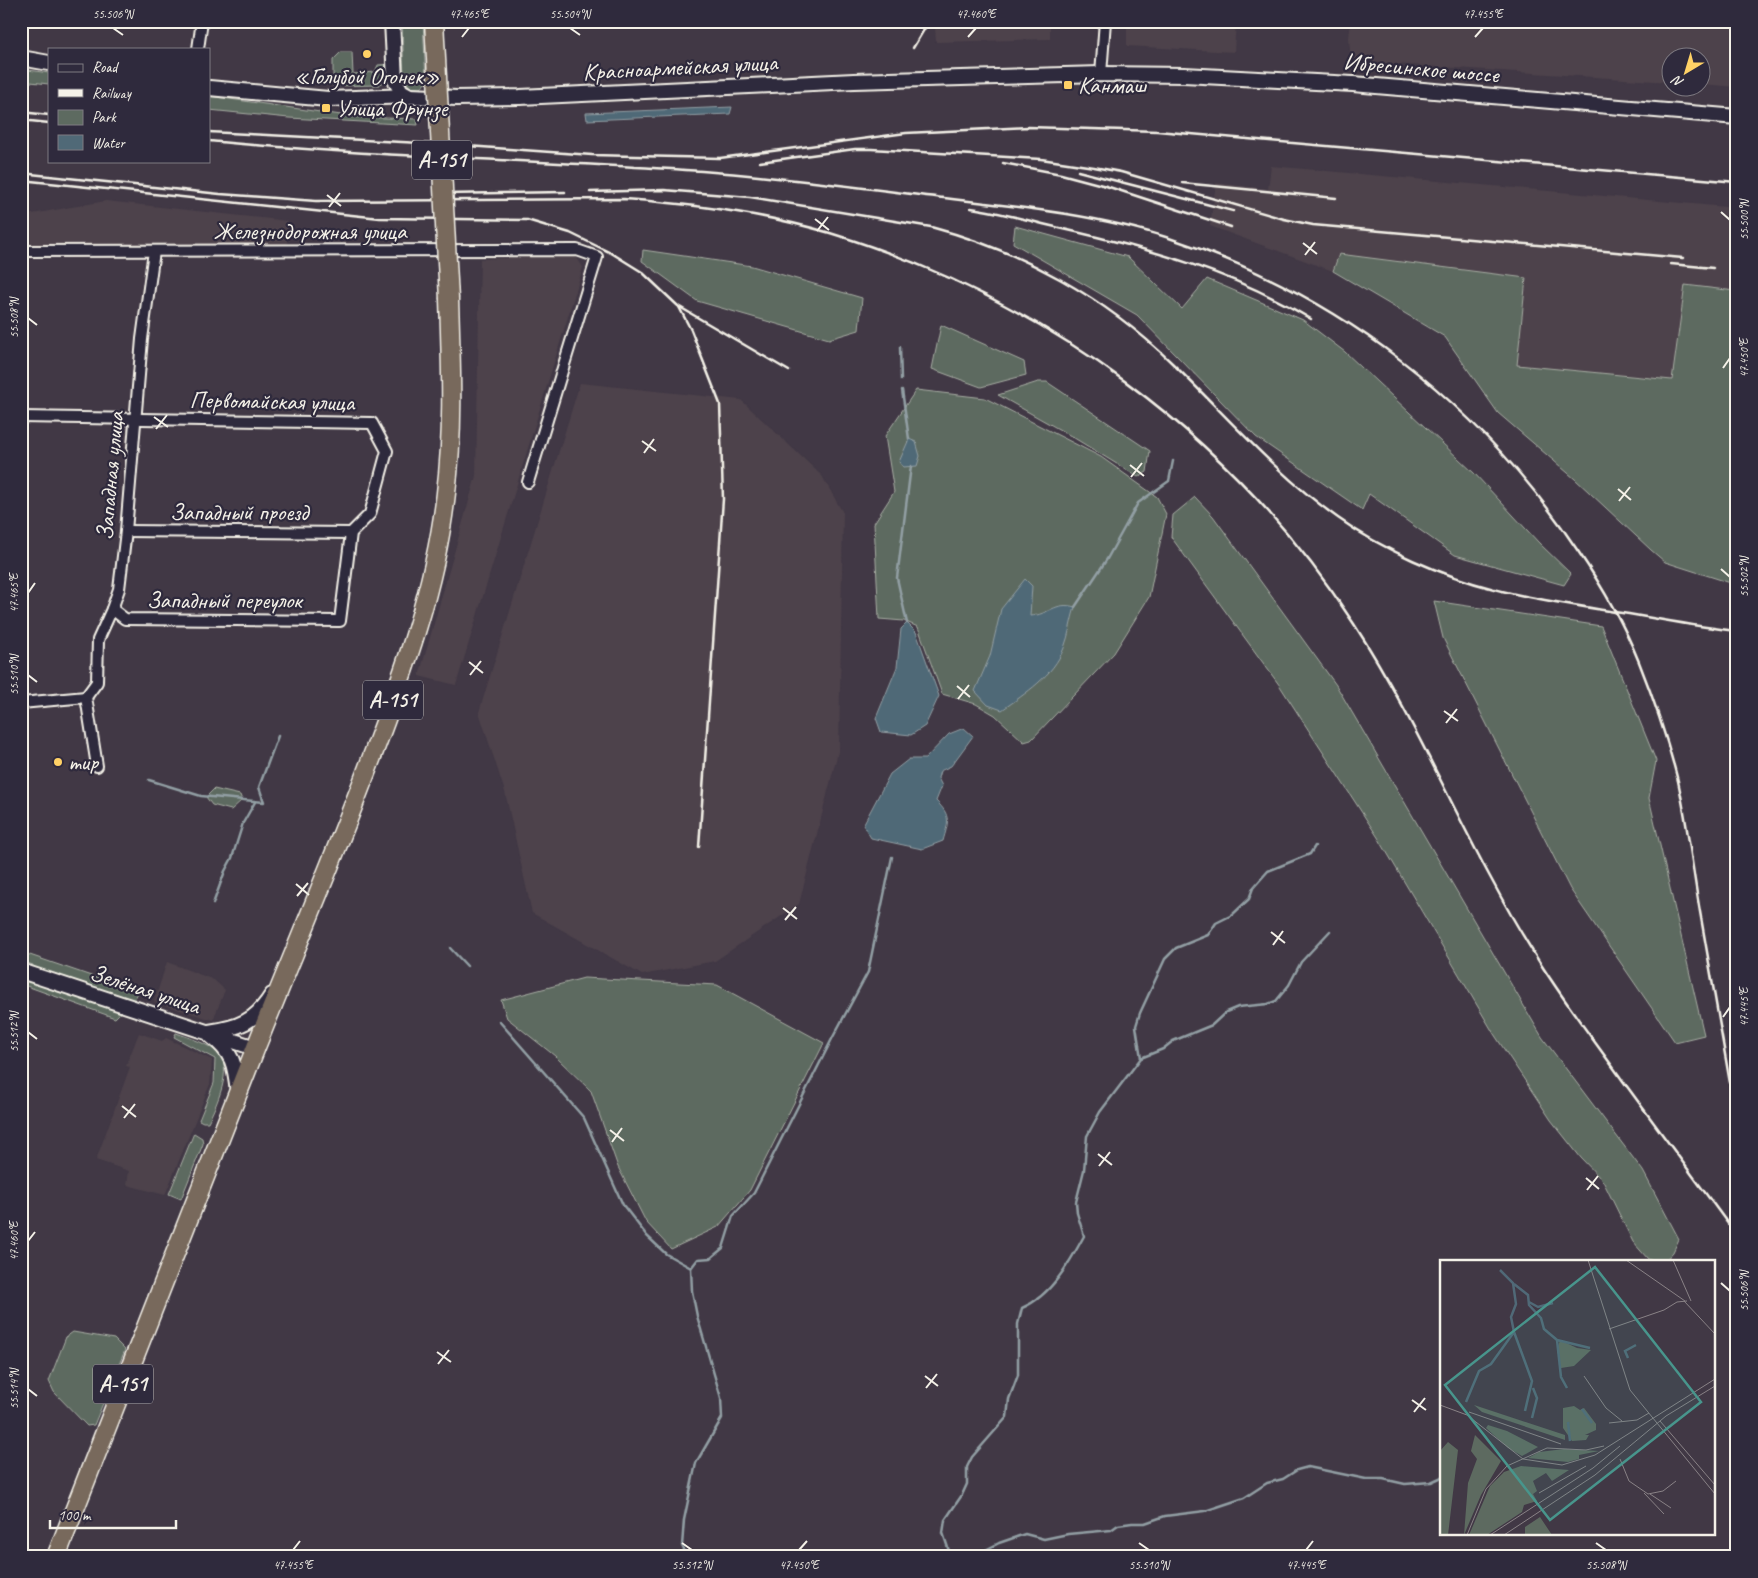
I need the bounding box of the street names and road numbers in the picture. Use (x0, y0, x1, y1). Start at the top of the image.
street label: Ибресинское шоссе (1342, 46, 1502, 90)
street label: Красноармейская улица (582, 47, 779, 87)
road number: А-151 (412, 140, 472, 180)
street label: Железнодорожная улица (213, 216, 408, 246)
street label: Первомайская улица (189, 385, 356, 417)
street label: Западная улица (89, 409, 131, 542)
street label: Западный проезд (170, 497, 311, 527)
street label: Западный переулок (146, 585, 304, 615)
road number: А-151 (363, 680, 423, 720)
street label: Зелёная улица (86, 957, 205, 1021)
road number: А-151 (93, 1365, 153, 1404)

